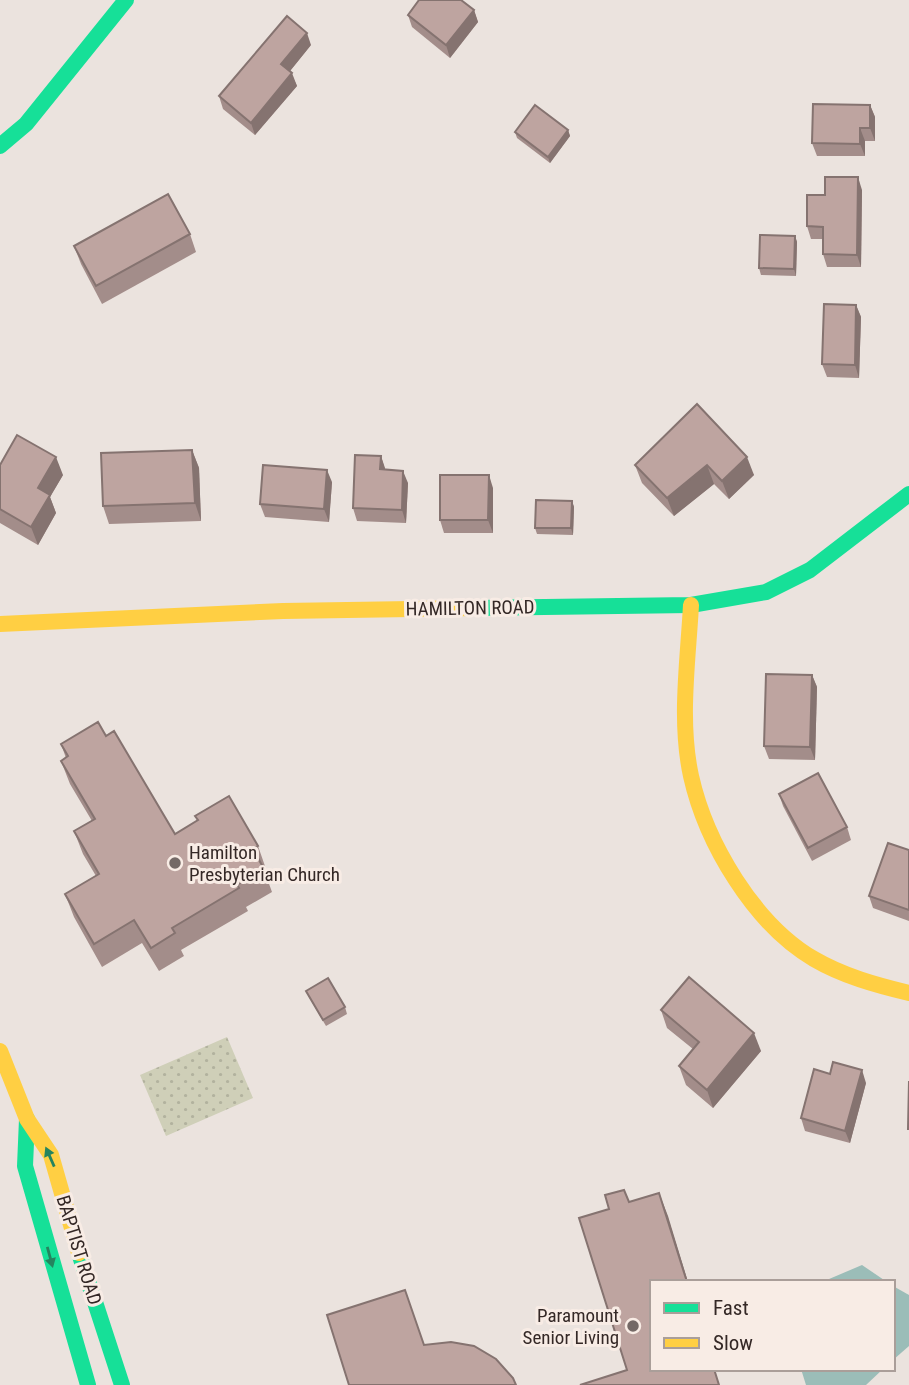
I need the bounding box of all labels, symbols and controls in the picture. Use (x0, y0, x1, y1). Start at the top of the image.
street label: HAMILTON ROAD (405, 595, 535, 621)
place label: Hamilton Presbyterian Church (189, 841, 340, 886)
marker: Hamilton Presbyterian Church (167, 855, 183, 871)
one-way arrow (44, 1147, 56, 1167)
street label: BAPTIST ROAD (51, 1192, 107, 1308)
one-way arrow (45, 1247, 55, 1268)
legend (650, 1280, 895, 1371)
text: Fast (713, 1296, 749, 1320)
place label: Paramount Senior Living (523, 1304, 619, 1349)
marker: Paramount Senior Living (625, 1318, 641, 1334)
text: Slow (713, 1331, 753, 1355)

